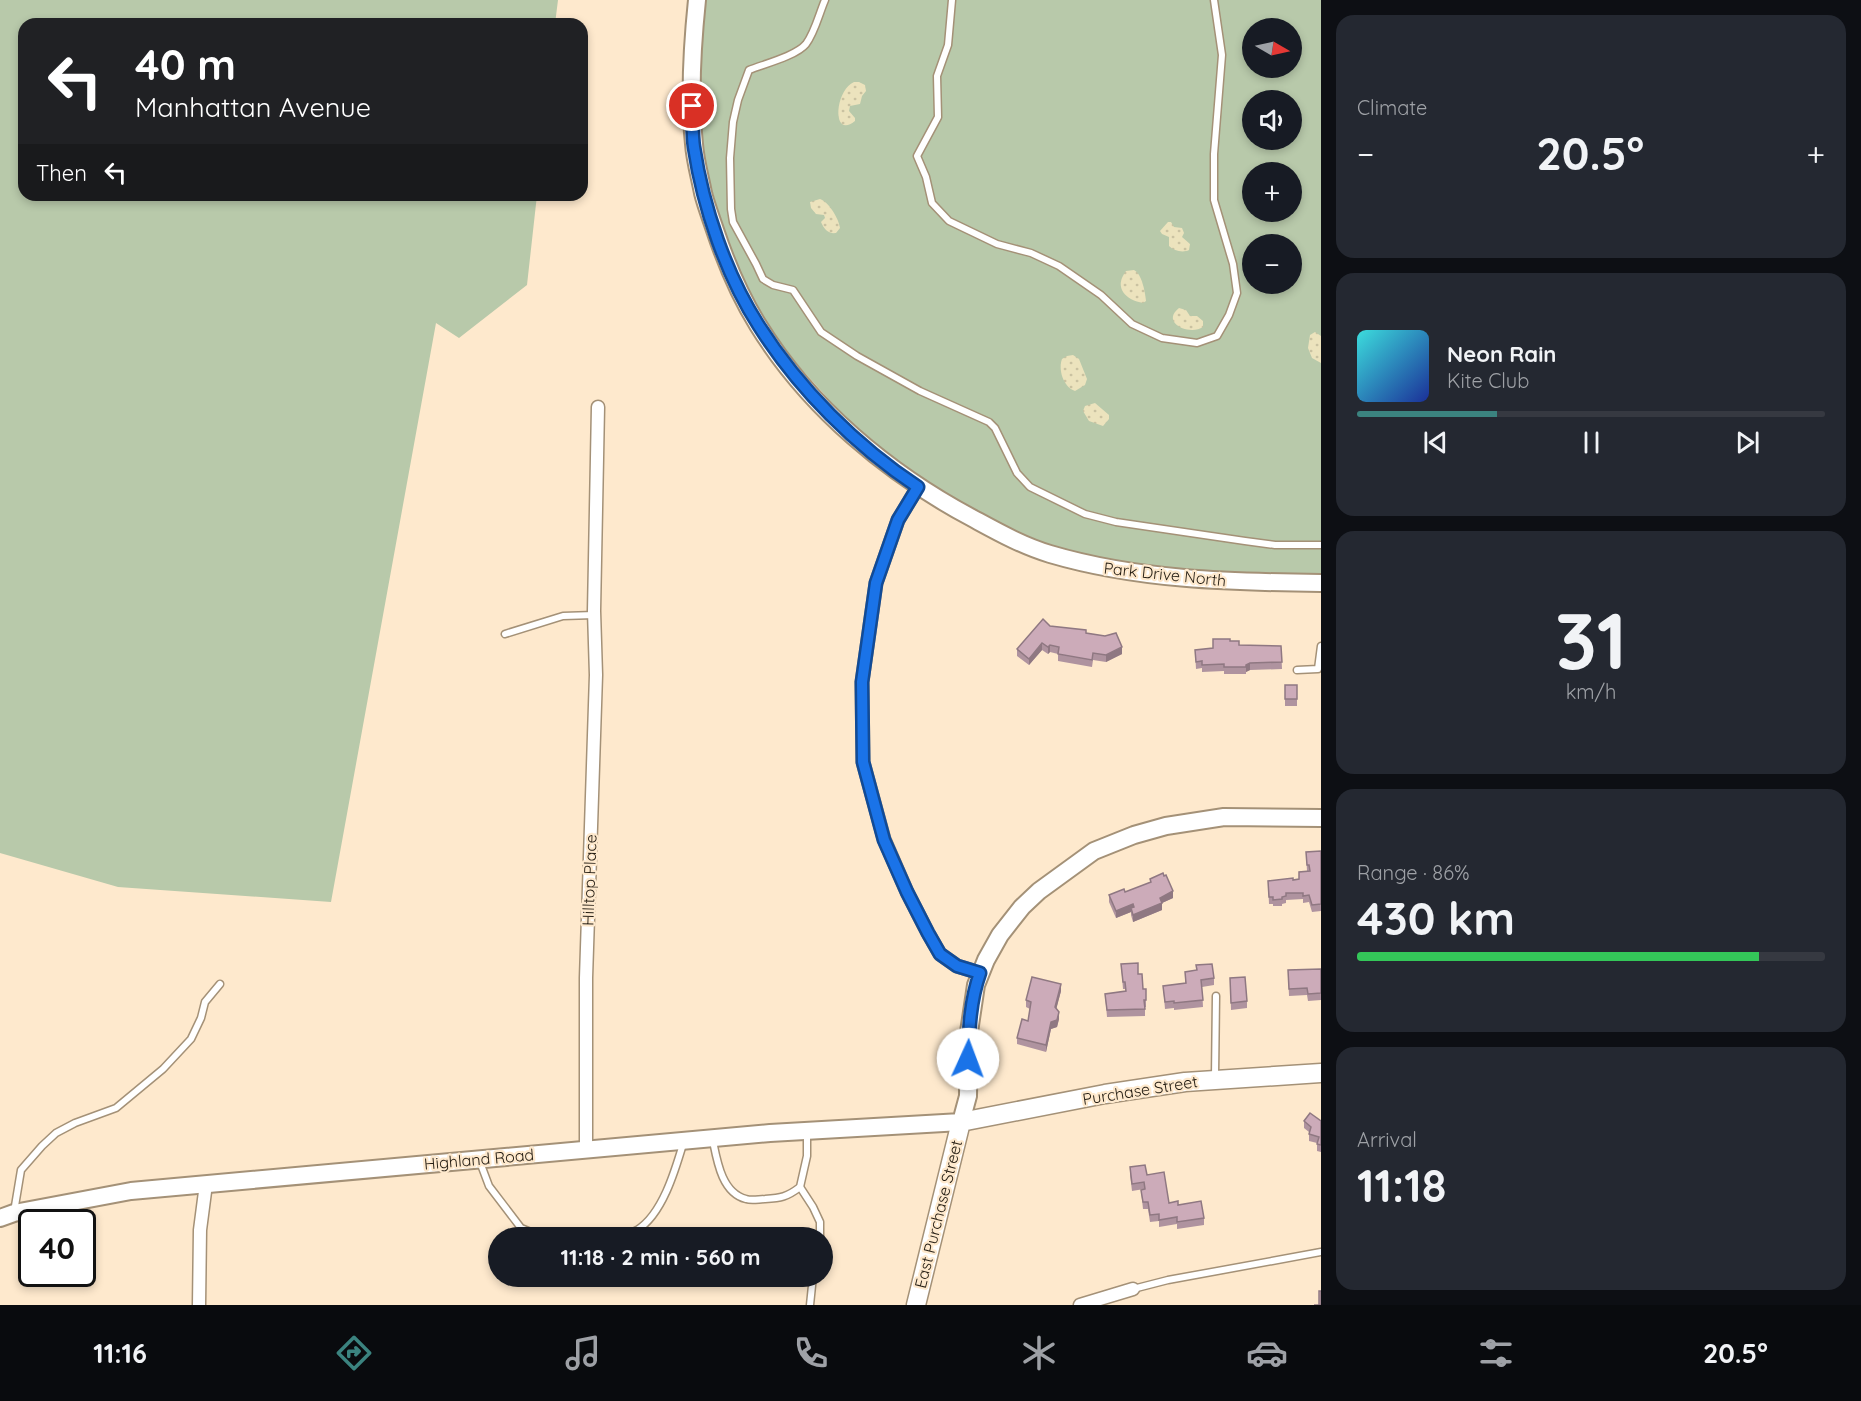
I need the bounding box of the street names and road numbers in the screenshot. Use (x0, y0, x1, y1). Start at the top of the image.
street label: Park Drive North (1103, 558, 1227, 590)
street label: Hilltop Place (577, 834, 601, 926)
street label: Purchase Street (1081, 1071, 1199, 1109)
street label: East Purchase Street (910, 1138, 966, 1290)
street label: Highland Road (423, 1144, 535, 1174)

